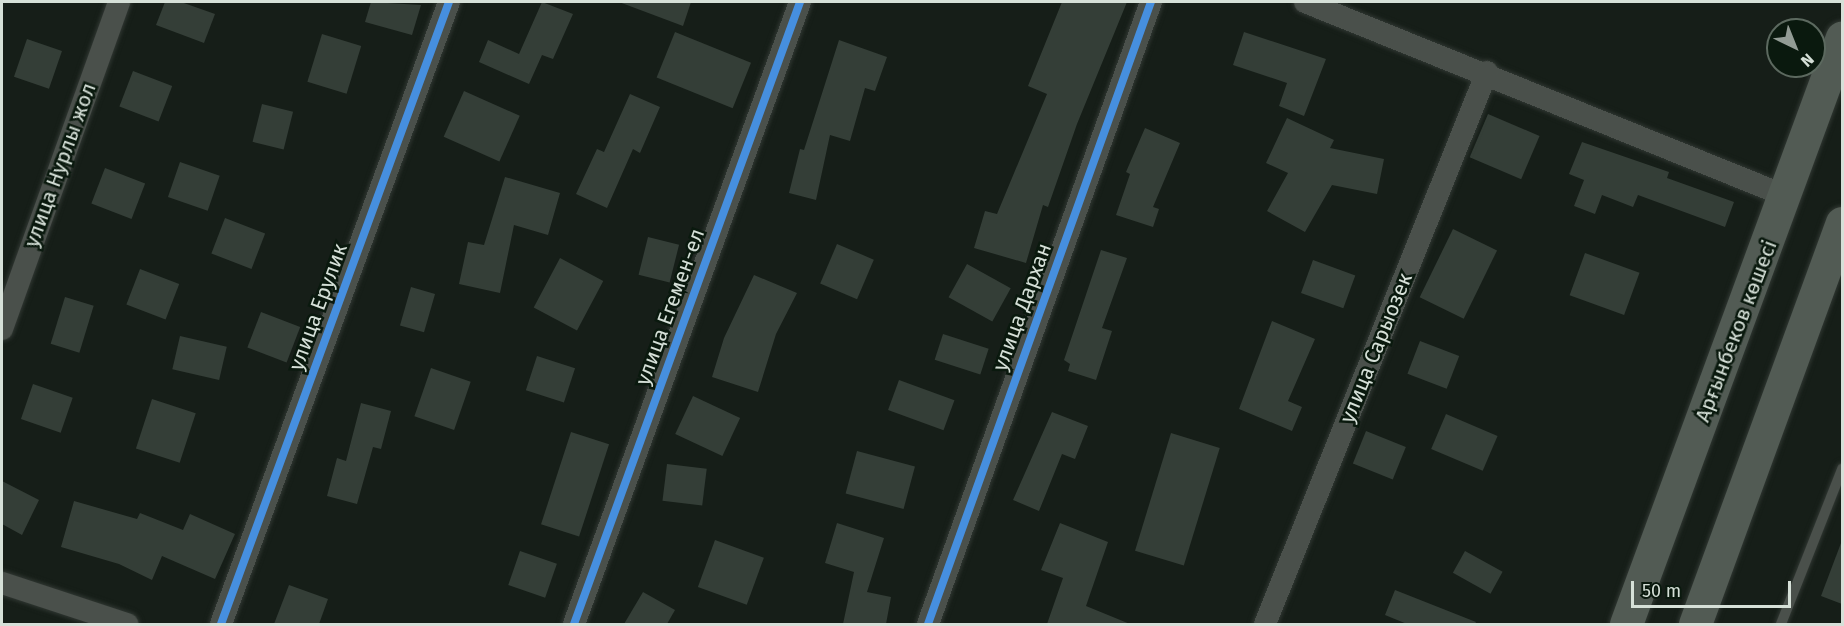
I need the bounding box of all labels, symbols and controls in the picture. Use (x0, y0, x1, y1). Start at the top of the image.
north arrow (1766, 18, 1826, 78)
text: N (1797, 49, 1818, 71)
street label: улица Нурлы жол (19, 79, 101, 251)
street label: улица Егемен-ел (630, 225, 710, 389)
street label: Арғынбеков көшесі (1690, 237, 1782, 425)
street label: улица Ерулик (283, 240, 353, 374)
street label: улица Дархан (987, 240, 1057, 374)
street label: улица Сарыозек (1334, 269, 1418, 427)
scale bar (1634, 569, 1794, 607)
text: 50 m (1642, 580, 1681, 602)

